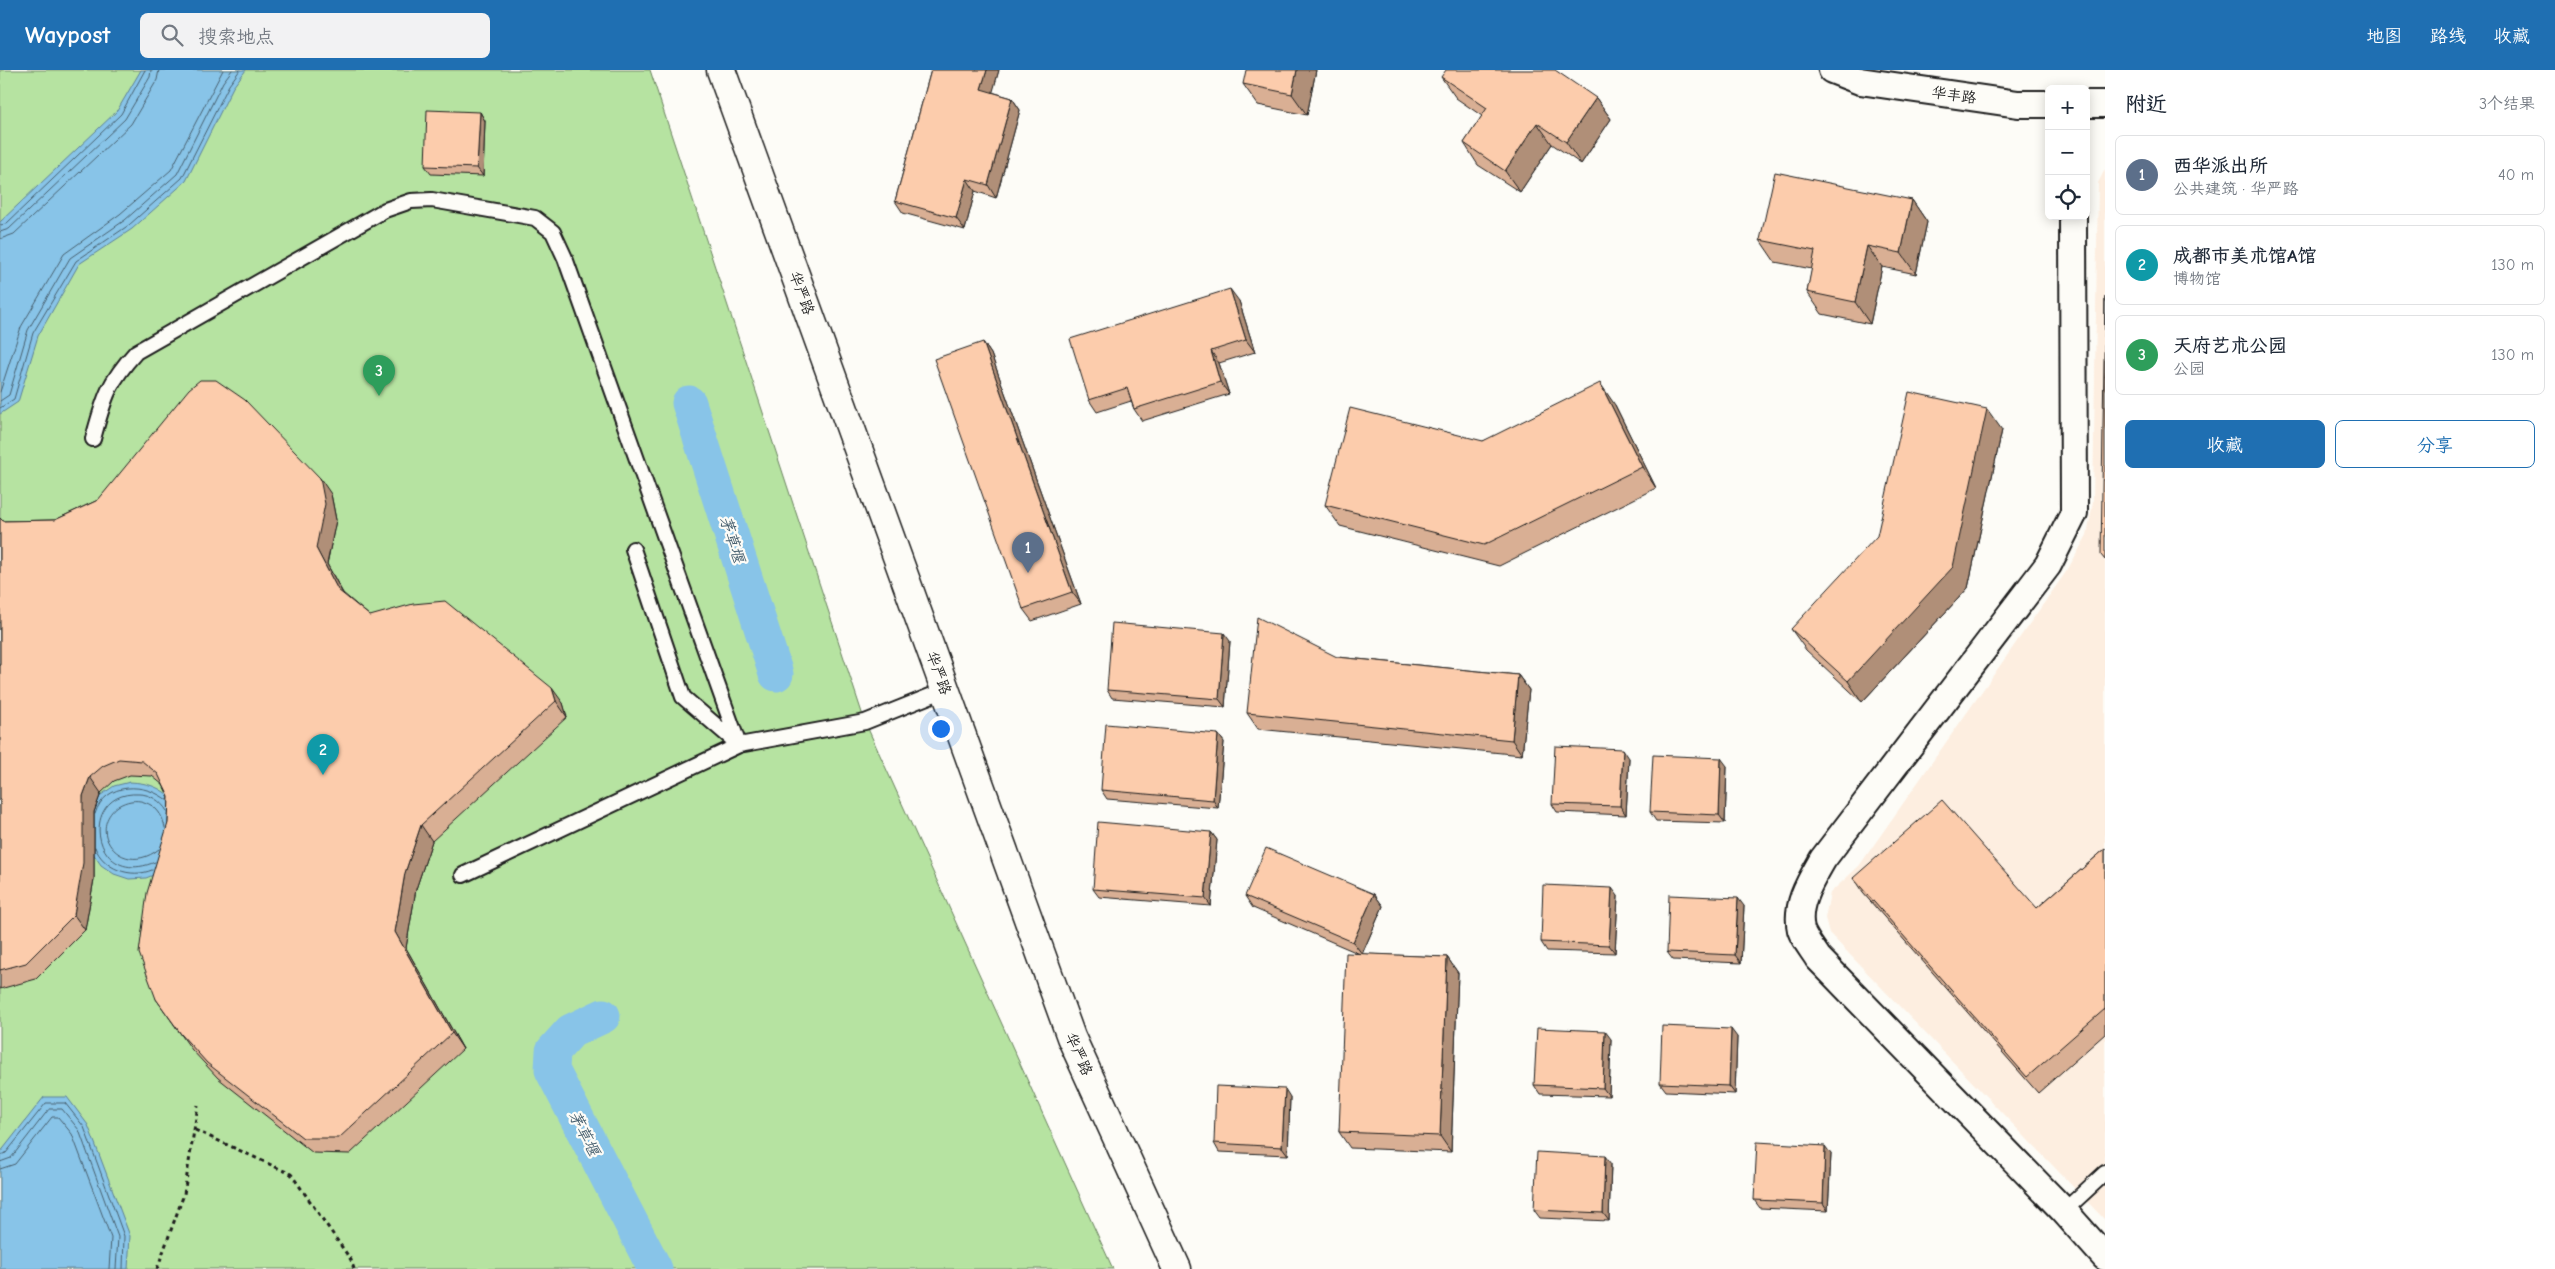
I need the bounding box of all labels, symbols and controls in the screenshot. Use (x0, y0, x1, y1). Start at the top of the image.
search box (140, 13, 490, 58)
text: Waypost (25, 21, 110, 49)
icon: search (158, 21, 186, 49)
text: 搜索地点 (198, 26, 274, 48)
text: 地图 (2366, 26, 2402, 47)
text: 路线 (2430, 26, 2466, 47)
text: 收藏 (2494, 26, 2530, 47)
street label: 华丰路 (1930, 83, 1978, 107)
map controls (2045, 85, 2090, 220)
button: + (2045, 85, 2090, 130)
text: 附近 (2125, 92, 2167, 116)
text: 3个结果 (2479, 95, 2535, 113)
button: − (2045, 130, 2090, 175)
text: 西华派出所 (2173, 155, 2268, 177)
text: 1 (2139, 166, 2145, 184)
text: 40 m (2498, 166, 2534, 184)
button: locate (2045, 175, 2090, 220)
text: 公共建筑 · 华严路 (2173, 180, 2299, 198)
text: 成都市美术馆A馆 (2173, 245, 2317, 267)
text: 2 (2138, 256, 2146, 274)
text: 130 m (2491, 256, 2534, 274)
street label: 华严路 (786, 269, 818, 317)
text: 博物馆 (2173, 270, 2221, 288)
text: 天府艺术公园 (2173, 335, 2287, 357)
text: 3 (2138, 346, 2146, 364)
text: 130 m (2491, 346, 2534, 364)
pin: 3 (363, 355, 395, 396)
text: 公园 (2173, 360, 2205, 378)
button: 收藏 (2125, 420, 2325, 468)
button: 分享 (2335, 420, 2535, 468)
water label: 茅草堰 (716, 514, 749, 567)
pin: 1 (1012, 532, 1044, 573)
street label: 华严路 (923, 649, 955, 697)
your location (928, 716, 954, 742)
pin: 2 (307, 734, 339, 775)
street label: 华严路 (1062, 1030, 1096, 1078)
water label: 茅草堰 (565, 1108, 604, 1161)

